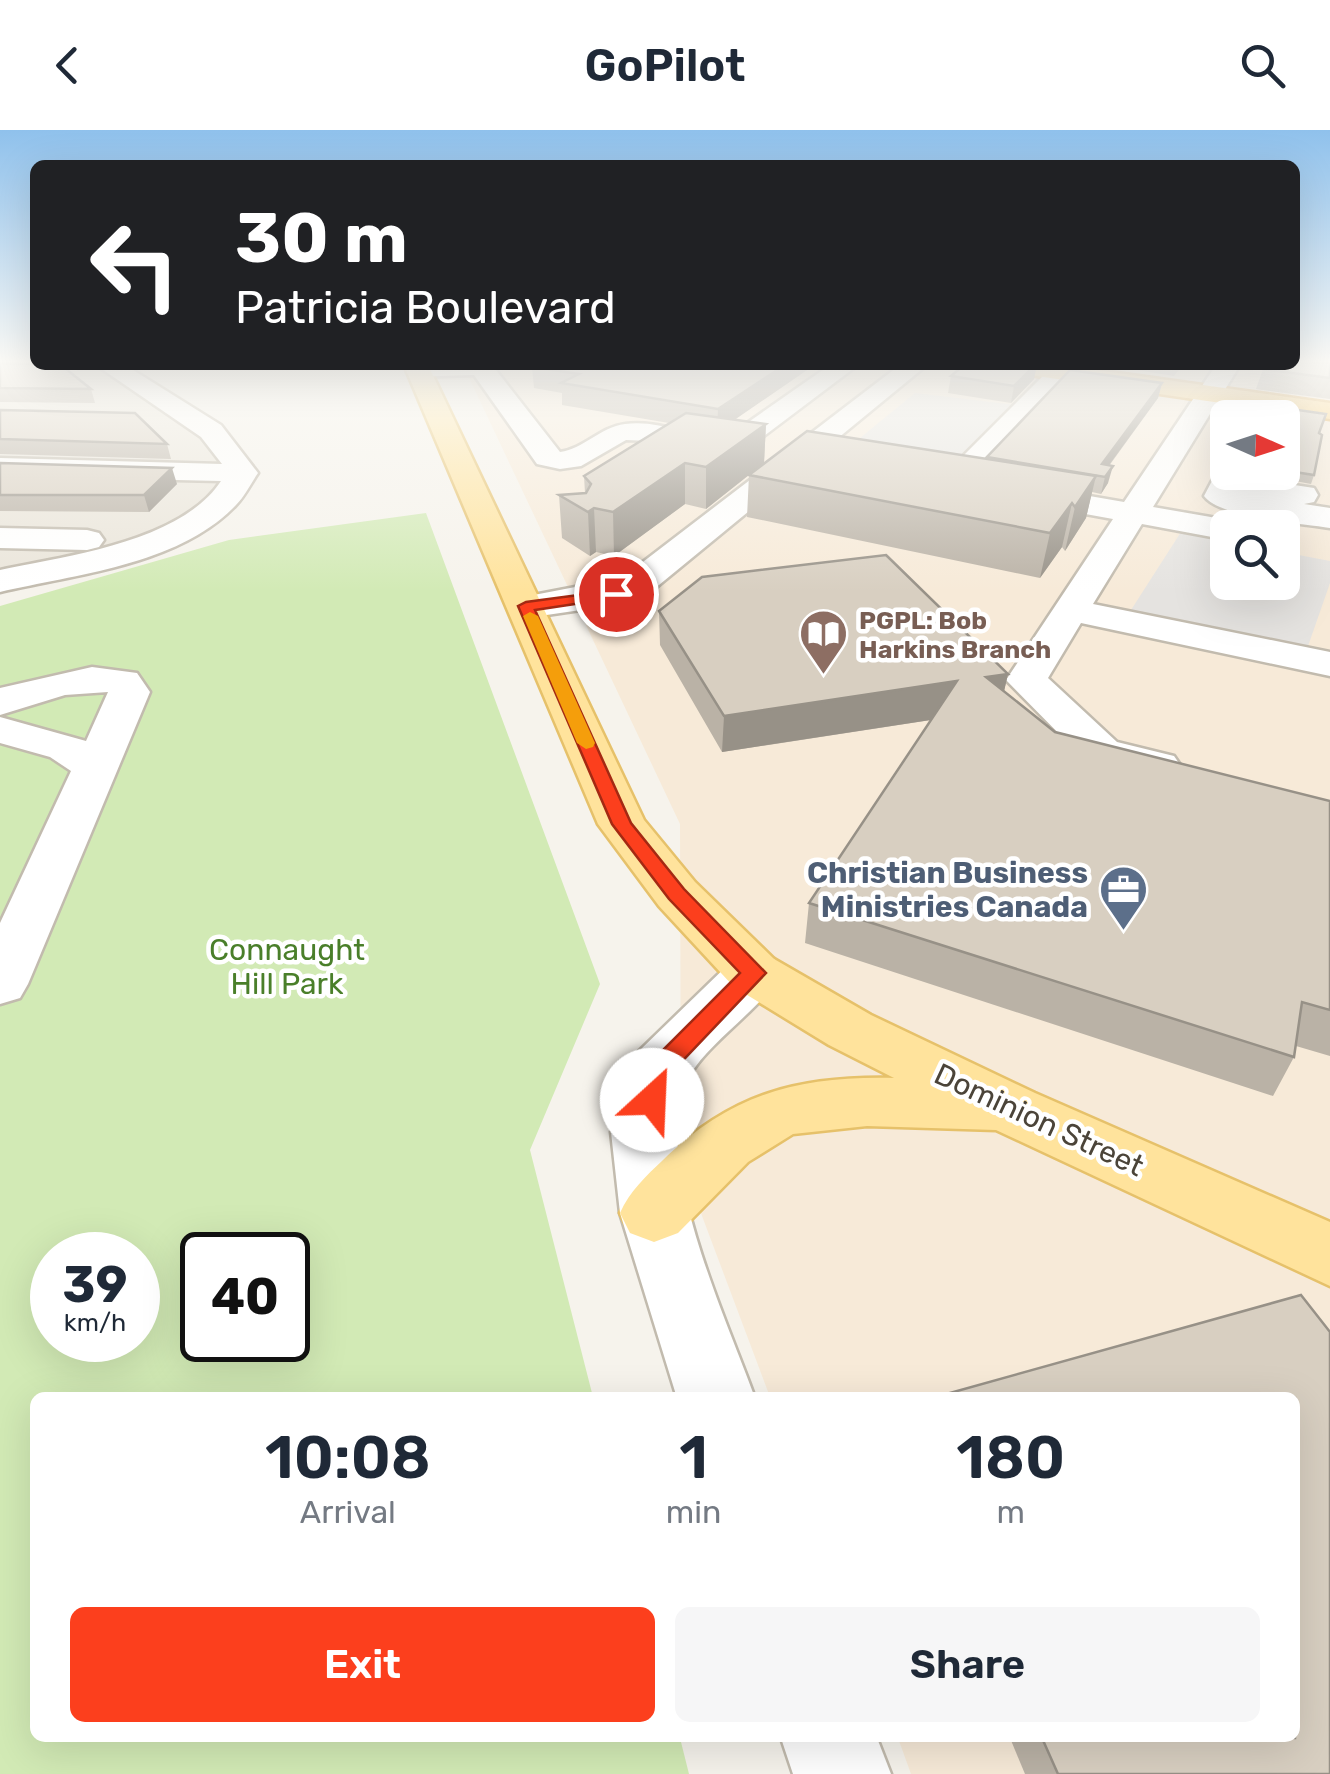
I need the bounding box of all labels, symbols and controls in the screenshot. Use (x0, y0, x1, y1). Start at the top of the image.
icon: back (40, 38, 95, 93)
icon: search (1235, 38, 1290, 93)
text: GoPilot (585, 39, 745, 92)
text: 30 m (235, 197, 408, 280)
icon: left (70, 200, 200, 330)
text: Patricia Boulevard (235, 281, 616, 334)
north arrow (1210, 400, 1300, 490)
map controls (1210, 400, 1300, 600)
button: search (1210, 510, 1300, 600)
pin (574, 552, 659, 637)
icon: arrive (589, 567, 644, 622)
place label: PGPL: Bob Harkins Branch (859, 606, 1051, 664)
library icon: PGPL: Bob Harkins Branch (798, 608, 850, 676)
place label: Christian Business Ministries Canada (807, 855, 1088, 925)
office icon: Christian Business Ministries Canada (1097, 864, 1149, 932)
park label: Connaught Hill Park (209, 932, 365, 1002)
position arrow (600, 1048, 704, 1152)
street label: Dominion Street (929, 1056, 1150, 1184)
speed limit sign: 40 (180, 1232, 310, 1362)
text: 39 (63, 1255, 128, 1315)
text: km/h (64, 1308, 126, 1337)
text: 10:08 (265, 1422, 431, 1493)
text: 1 (679, 1422, 708, 1493)
text: 180 (956, 1422, 1065, 1493)
text: Arrival (300, 1493, 396, 1531)
text: min (666, 1493, 721, 1531)
text: m (996, 1493, 1025, 1531)
button: Exit (70, 1607, 655, 1722)
button: Share (675, 1607, 1260, 1722)

